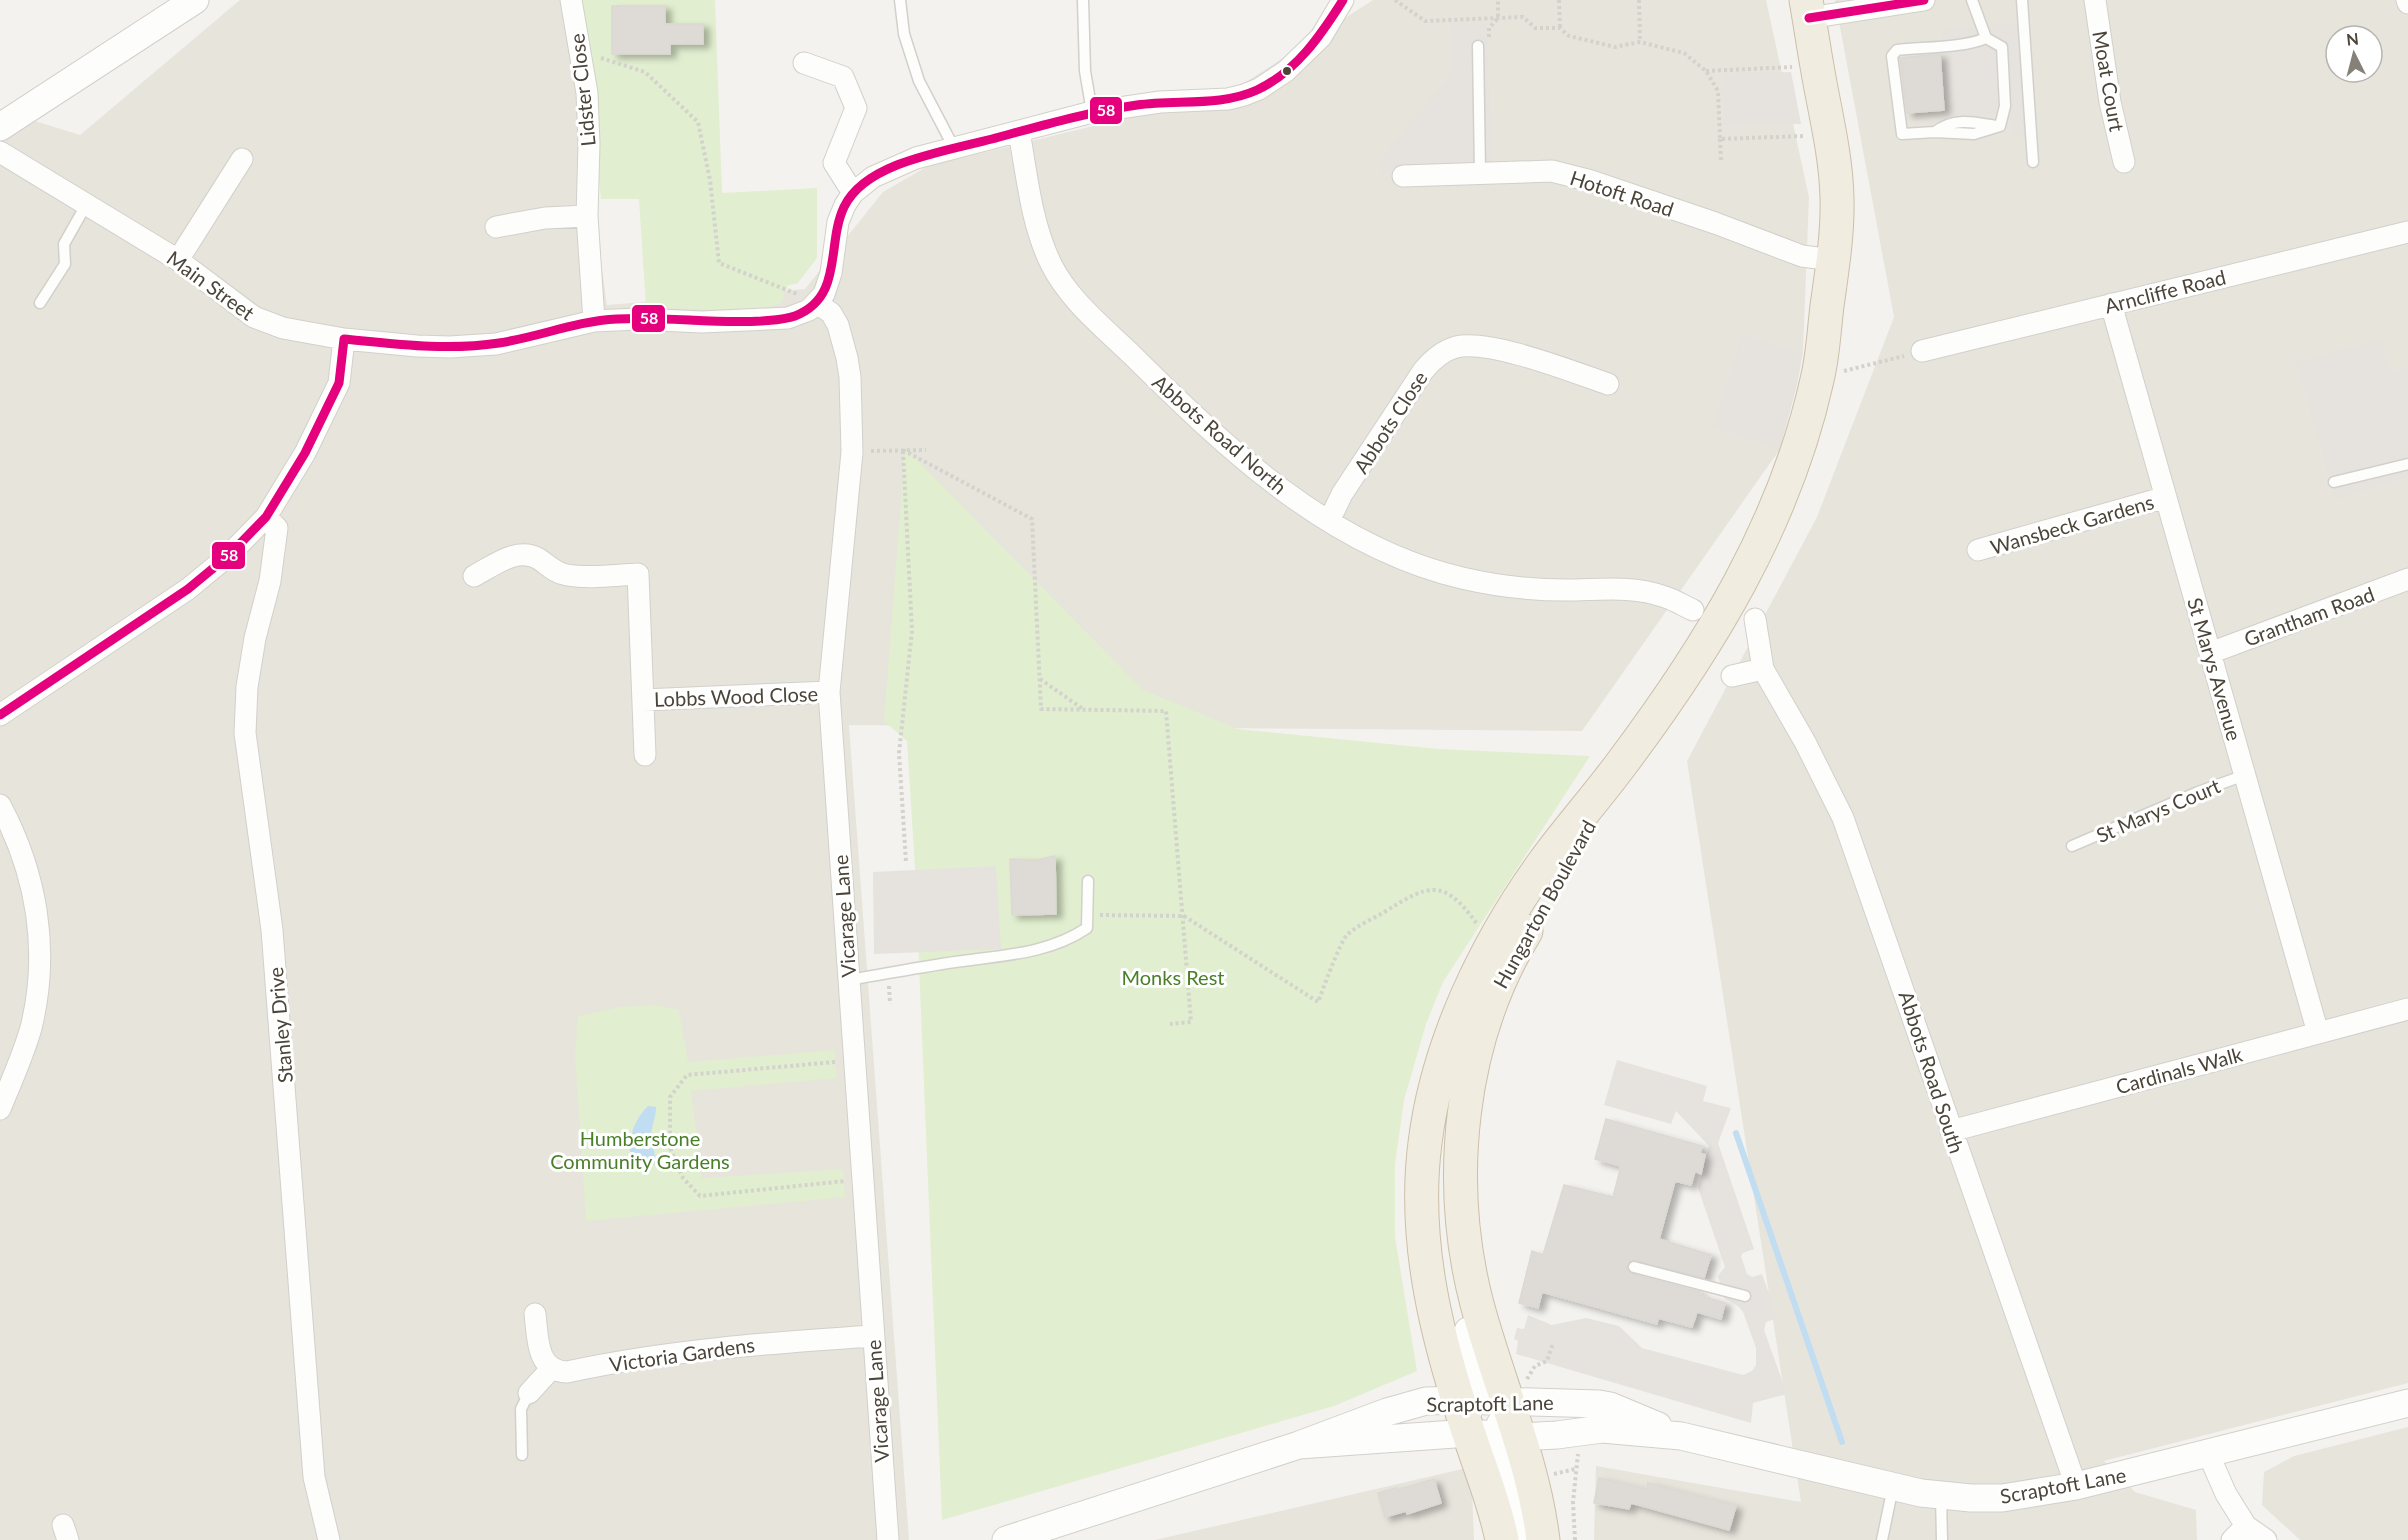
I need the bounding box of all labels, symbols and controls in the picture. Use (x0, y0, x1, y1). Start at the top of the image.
north arrow (2324, 24, 2384, 84)
text: N (2345, 28, 2360, 49)
street label: Moat Court (2088, 29, 2130, 133)
street label: Lidster Close (564, 32, 600, 148)
unlabelled marker (1281, 65, 1293, 77)
line badge: 58 (1089, 96, 1123, 125)
text: 58 (1097, 100, 1115, 119)
street label: Hotoft Road (1567, 165, 1677, 221)
street label: Main Street (163, 245, 259, 325)
street label: Arncliffe Road (2102, 264, 2228, 318)
line badge: 58 (631, 304, 666, 333)
text: 58 (640, 308, 658, 327)
street label: Abbots Close (1348, 367, 1432, 477)
street label: Abbots Road North (1148, 369, 1292, 499)
street label: Wansbeck Gardens (1988, 489, 2156, 559)
line badge: 58 (211, 541, 246, 570)
text: 58 (220, 545, 238, 564)
street label: Grantham Road (2241, 581, 2377, 651)
street label: St Marys Avenue (2183, 595, 2247, 743)
street label: Lobbs Wood Close (654, 681, 818, 711)
street label: St Marys Court (2092, 773, 2224, 847)
street label: Hungarton Boulevard (1488, 816, 1600, 992)
street label: Vicarage Lane (828, 854, 860, 978)
park label: Monks Rest (1122, 965, 1224, 989)
street label: Stanley Drive (263, 966, 297, 1084)
street label: Abbots Road South (1894, 988, 1970, 1156)
street label: Cardinals Walk (2113, 1041, 2246, 1098)
park label: Humberstone Community Gardens (550, 1126, 730, 1173)
street label: Victoria Gardens (608, 1332, 756, 1376)
street label: Vicarage Lane (861, 1339, 893, 1463)
street label: Scraptoft Lane (1426, 1390, 1554, 1416)
street label: Scraptoft Lane (1998, 1462, 2128, 1508)

